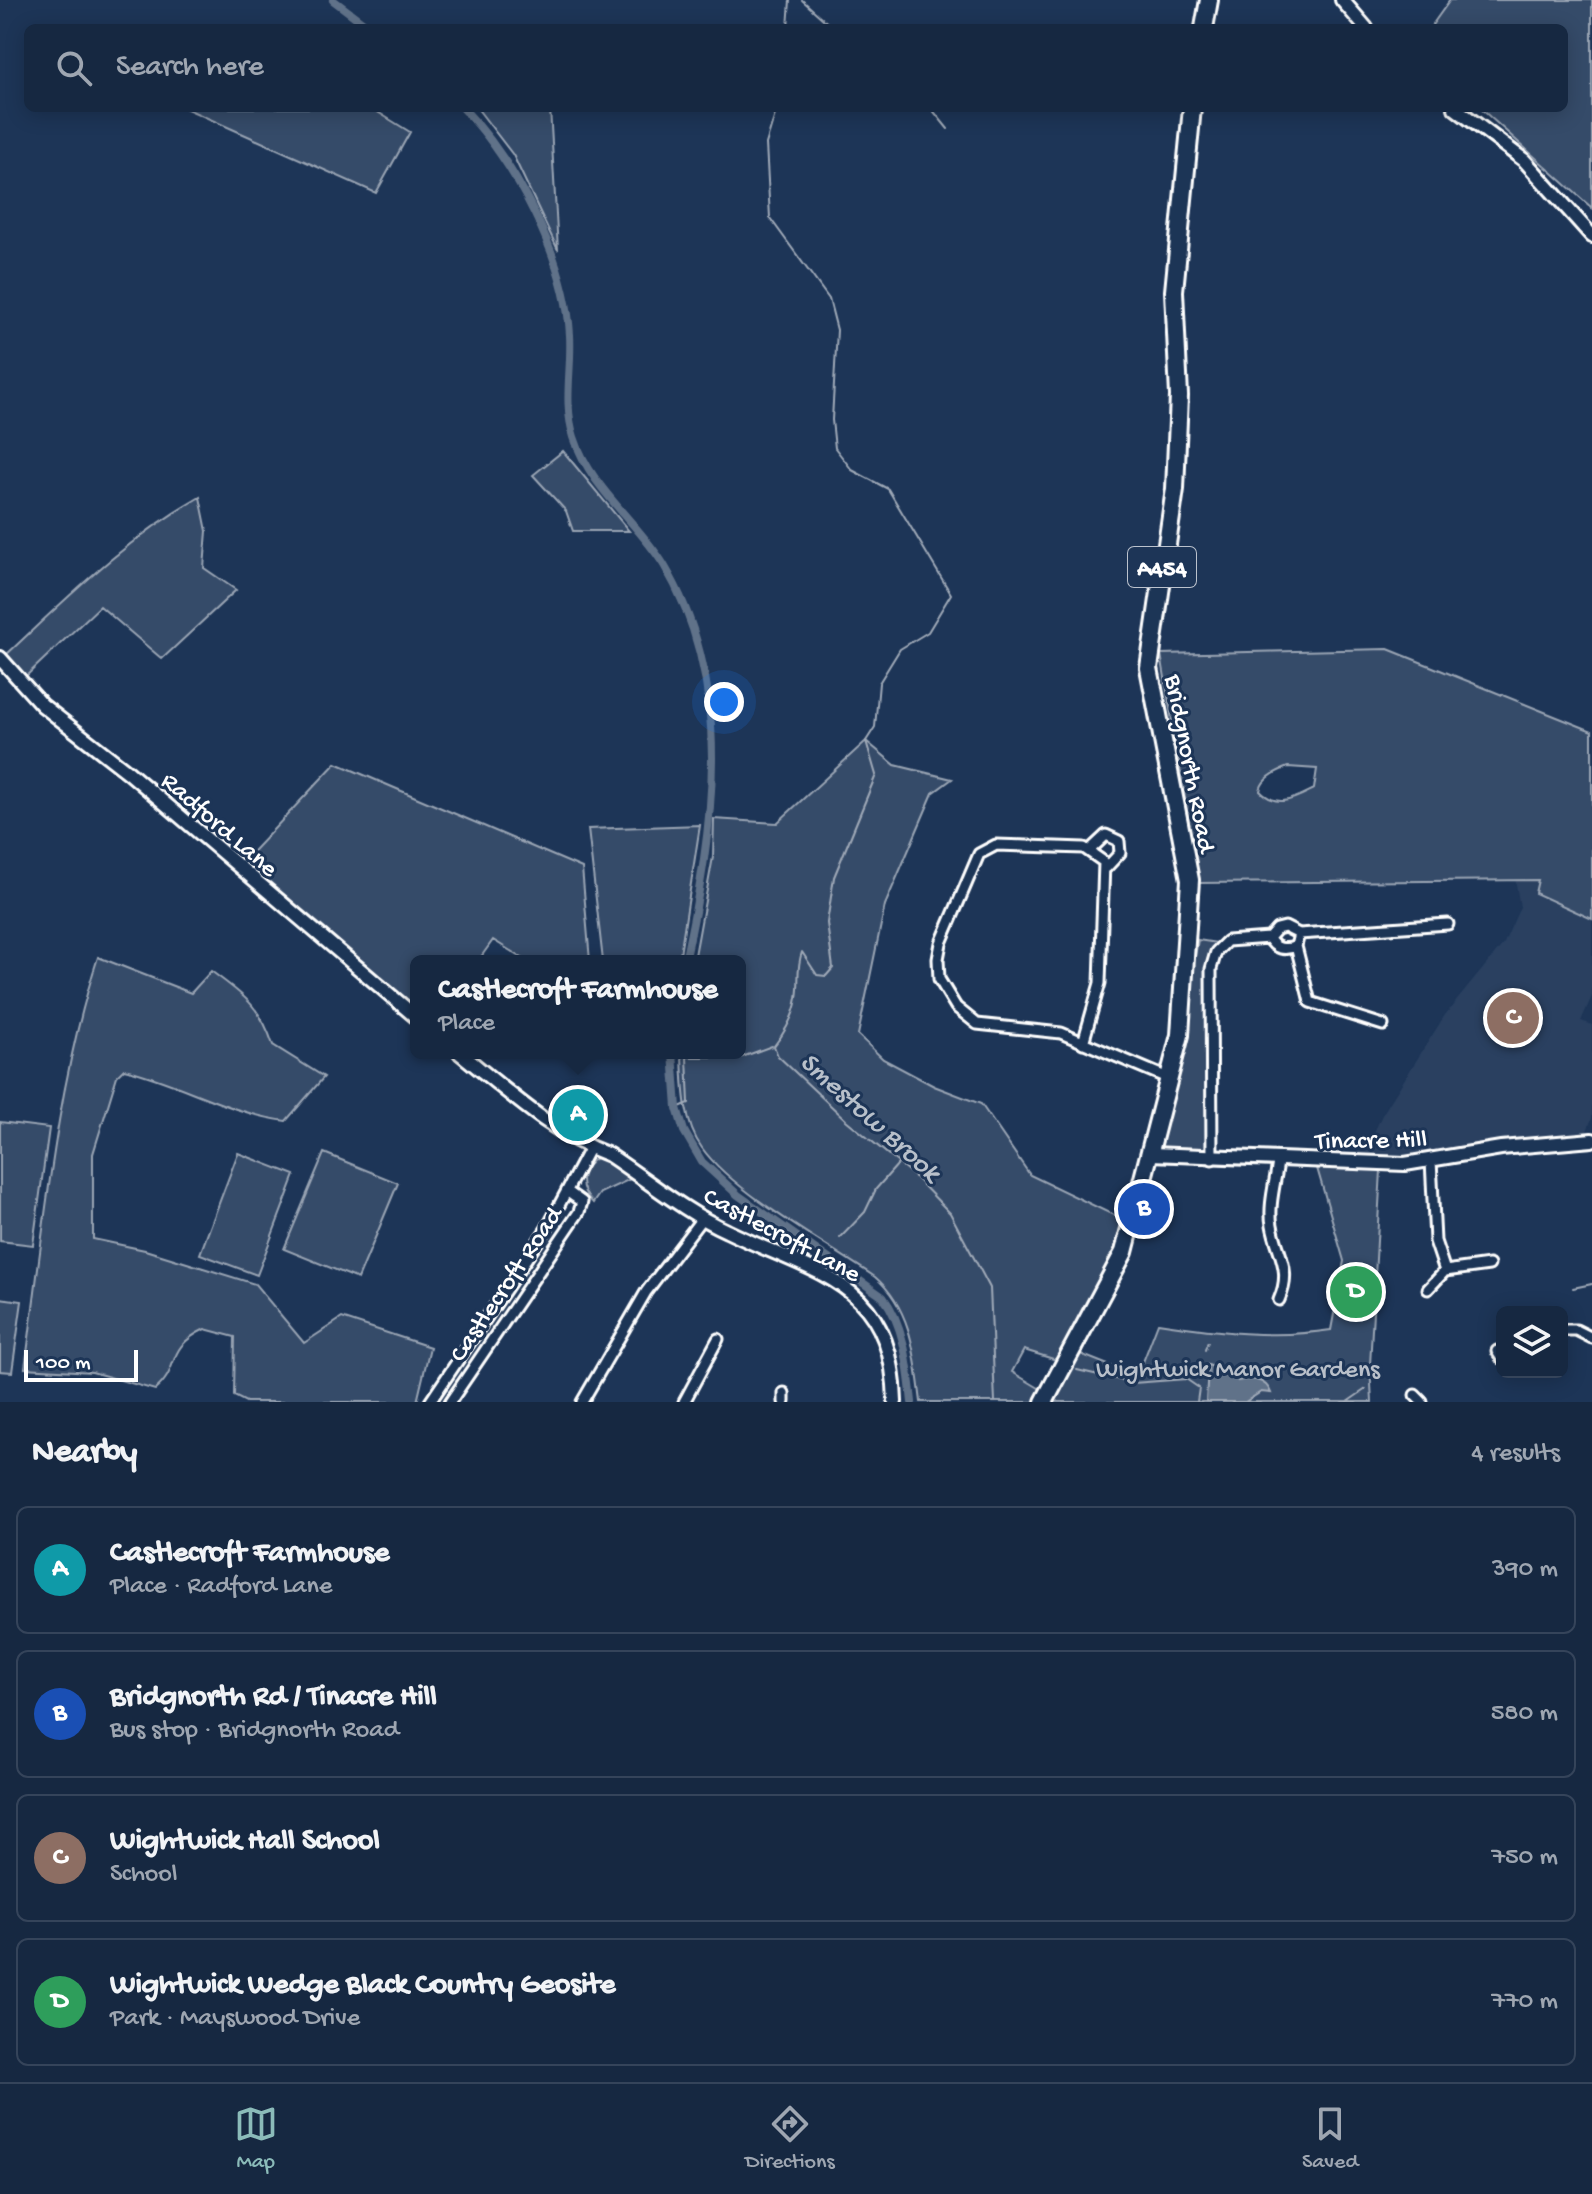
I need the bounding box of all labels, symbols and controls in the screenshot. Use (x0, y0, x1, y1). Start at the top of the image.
search box (24, 24, 1568, 112)
icon: search (52, 46, 96, 90)
text: Search here (116, 51, 264, 86)
road number: A454 (1128, 547, 1196, 587)
street label: Bridgnorth Road (1155, 671, 1220, 857)
your location (704, 682, 744, 722)
street label: Radford Lane (153, 767, 283, 886)
popup (410, 955, 746, 1059)
text: Castlecroft Farmhouse (438, 974, 718, 1009)
pin: C (1487, 988, 1539, 1048)
text: Place (438, 1009, 495, 1040)
water label: Smestow Brook (792, 1047, 948, 1192)
pin: A (552, 1085, 604, 1145)
street label: Tinacre Hill (1313, 1126, 1427, 1159)
pin: B (1118, 1179, 1170, 1239)
street label: Castlecroft Lane (697, 1182, 865, 1292)
street label: Castlecroft Road (444, 1200, 572, 1369)
pin: D (1330, 1262, 1382, 1322)
map controls (1496, 1306, 1568, 1378)
button: layers (1496, 1306, 1568, 1378)
scale bar (24, 1346, 138, 1382)
text: 100 m (36, 1351, 91, 1377)
park label: Wightwick Manor Gardens (1096, 1356, 1381, 1387)
text: Nearby (32, 1434, 137, 1474)
text: 4 results (1471, 1439, 1560, 1470)
text: Castlecroft Farmhouse (110, 1537, 389, 1572)
text: A (52, 1555, 68, 1586)
text: 390 m (1492, 1555, 1558, 1586)
text: Place · Radford Lane (110, 1572, 332, 1603)
text: Bridgnorth Rd / Tinacre Hill (110, 1681, 437, 1716)
text: B (53, 1699, 67, 1730)
text: 580 m (1491, 1699, 1558, 1730)
text: Bus stop · Bridgnorth Road (110, 1716, 399, 1747)
text: Wightwick Hall School (110, 1825, 380, 1860)
text: C (53, 1843, 67, 1874)
text: 750 m (1491, 1843, 1558, 1874)
text: School (110, 1860, 178, 1891)
text: Wightwick Wedge Black Country Geosite (110, 1969, 616, 2004)
text: D (52, 1987, 68, 2018)
text: 770 m (1492, 1987, 1558, 2018)
text: Park · Mayswood Drive (110, 2004, 360, 2035)
tab: Map (234, 2102, 278, 2176)
tab: Directions (745, 2102, 835, 2176)
tab: Saved (1302, 2102, 1358, 2176)

